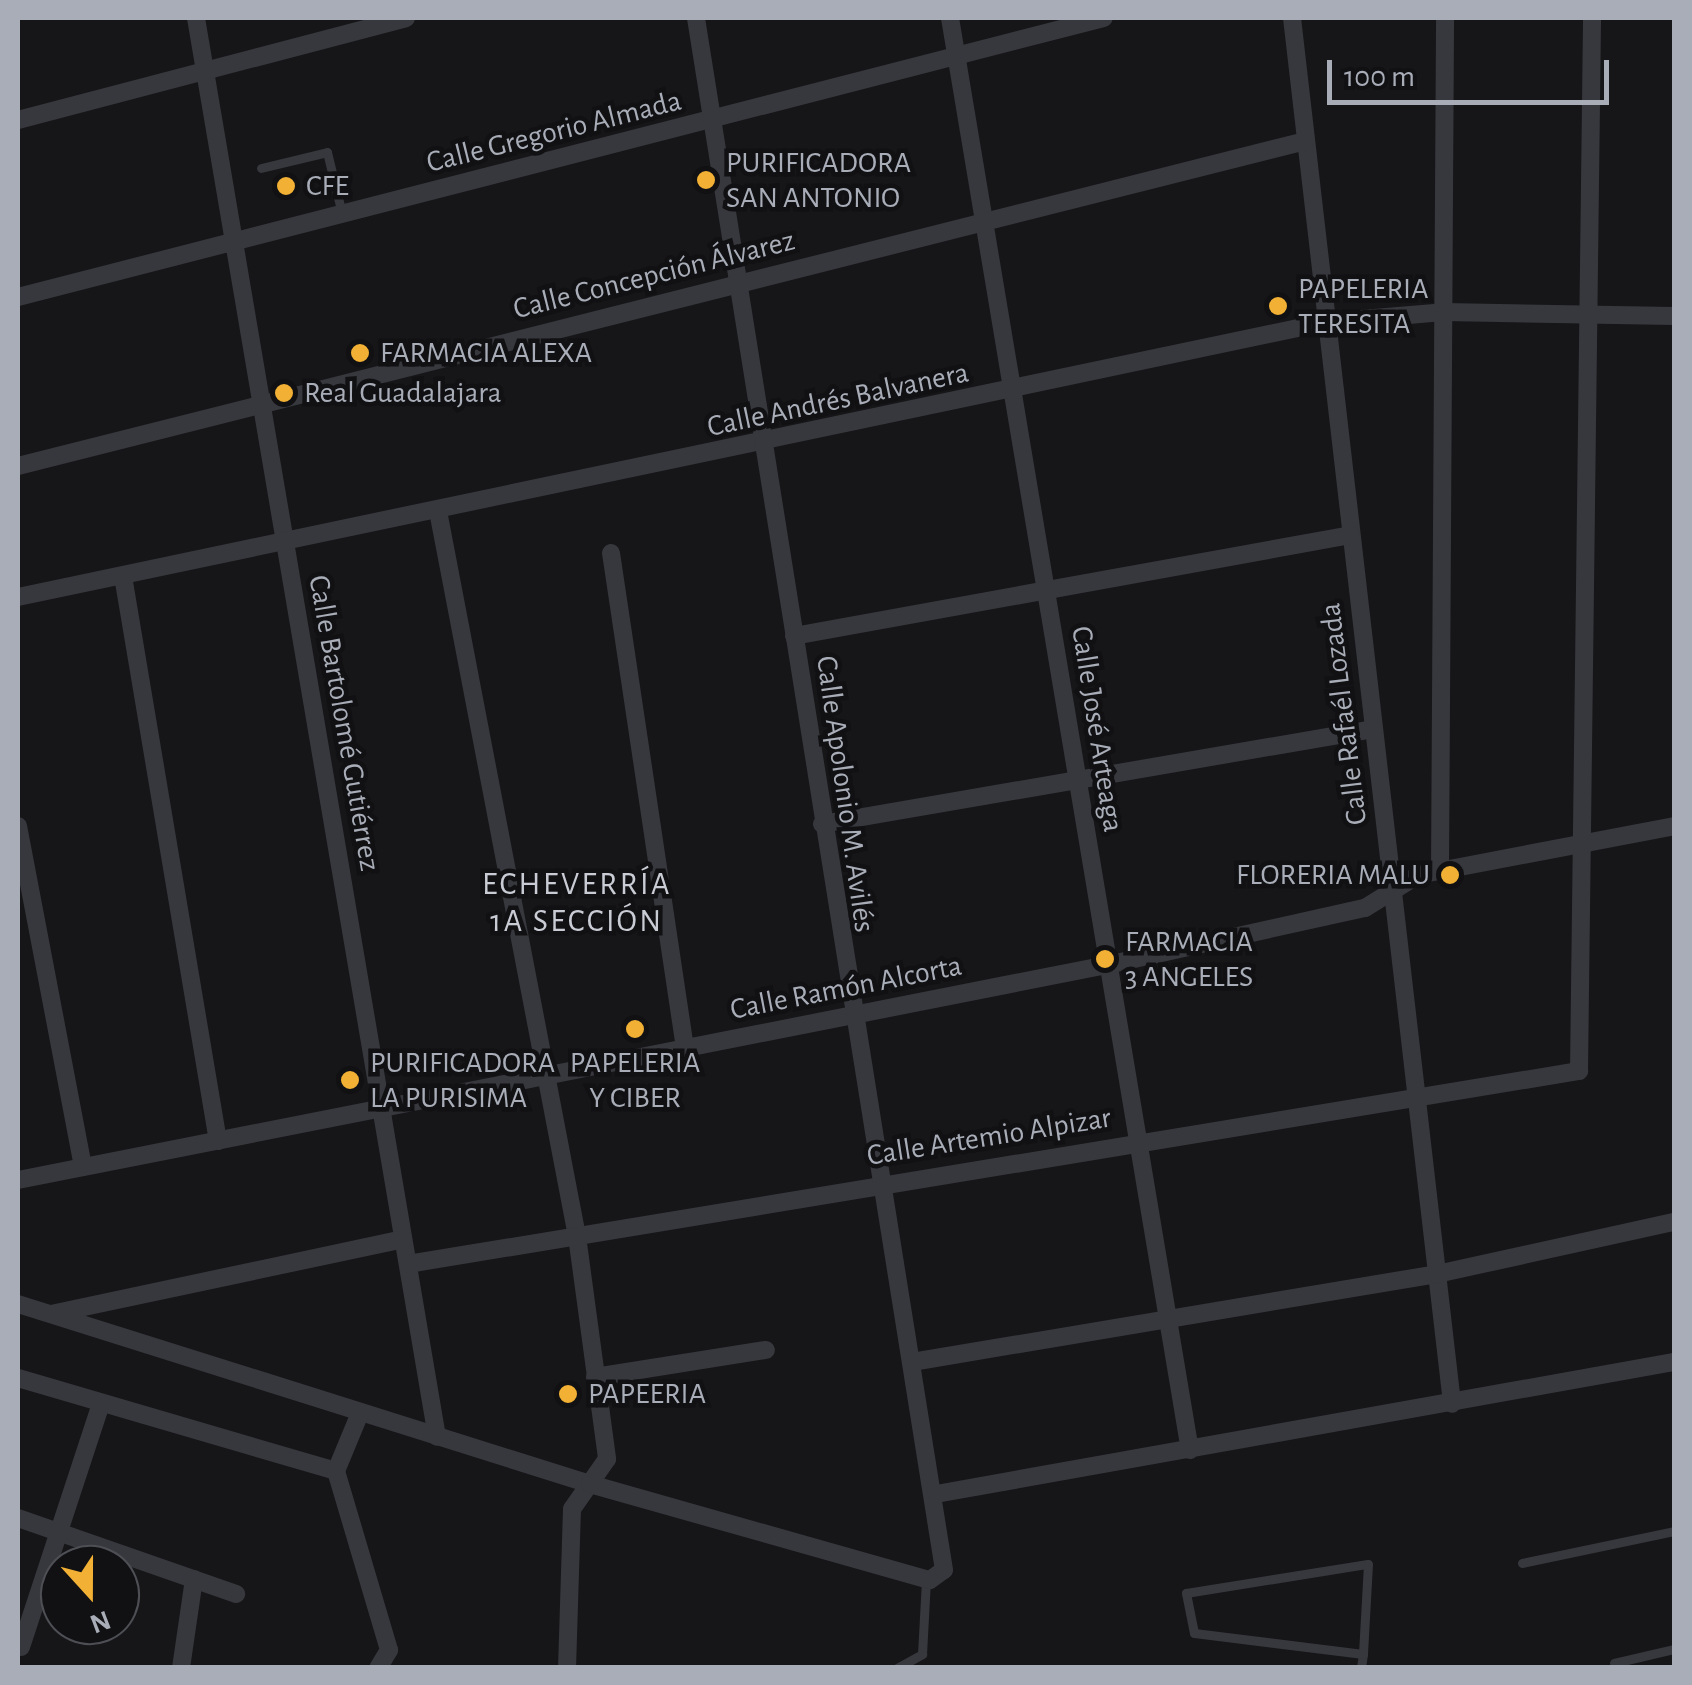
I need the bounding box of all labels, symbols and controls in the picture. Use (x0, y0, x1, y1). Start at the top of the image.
scale bar (1332, 40, 1614, 102)
text: 100 m (1344, 62, 1415, 92)
street label: Calle Gregorio Almada (423, 83, 685, 181)
place label: PURIFICADORA SAN ANTONIO (726, 145, 911, 216)
place label: CFE (306, 168, 349, 204)
marker: PURIFICADORA SAN ANTONIO (695, 169, 717, 191)
marker: CFE (275, 175, 297, 197)
street label: Calle Concepción Álvarez (510, 223, 798, 327)
place label: PAPELERIA TERESITA (1298, 271, 1428, 342)
marker: PAPELERIA TERESITA (1267, 295, 1289, 317)
place label: FARMACIA ALEXA (380, 335, 592, 371)
marker: FARMACIA ALEXA (349, 342, 371, 364)
street label: Calle Andrés Balvanera (704, 355, 972, 445)
place label: Real Guadalajara (304, 375, 502, 411)
marker: Real Guadalajara (273, 382, 295, 404)
street label: Calle Bartolomé Gutiérrez (300, 572, 388, 874)
street label: Calle Rafaél Lozada (1313, 601, 1375, 827)
street label: Calle José Arteaga (1063, 623, 1131, 835)
street label: Calle Apolonio M. Avilés (808, 654, 882, 934)
place label: FLORERIA MALU (1236, 857, 1430, 893)
marker: FLORERIA MALU (1439, 864, 1461, 886)
district label: ECHEVERRÍA 1A SECCIÓN (482, 866, 672, 941)
place label: FARMACIA 3 ANGELES (1125, 924, 1253, 994)
street label: Calle Ramón Alcorta (727, 948, 965, 1028)
marker: FARMACIA 3 ANGELES (1094, 948, 1116, 970)
marker: PAPELERIA Y CIBER (624, 1018, 646, 1040)
place label: PURIFICADORA LA PURISIMA (370, 1045, 555, 1116)
place label: PAPELERIA Y CIBER (570, 1045, 700, 1116)
marker: PURIFICADORA LA PURISIMA (339, 1069, 361, 1091)
street label: Calle Artemio Alpizar (864, 1100, 1114, 1174)
place label: PAPEERIA (588, 1376, 706, 1412)
marker: PAPEERIA (557, 1383, 579, 1405)
north arrow (40, 1545, 140, 1645)
text: N (86, 1605, 114, 1638)

